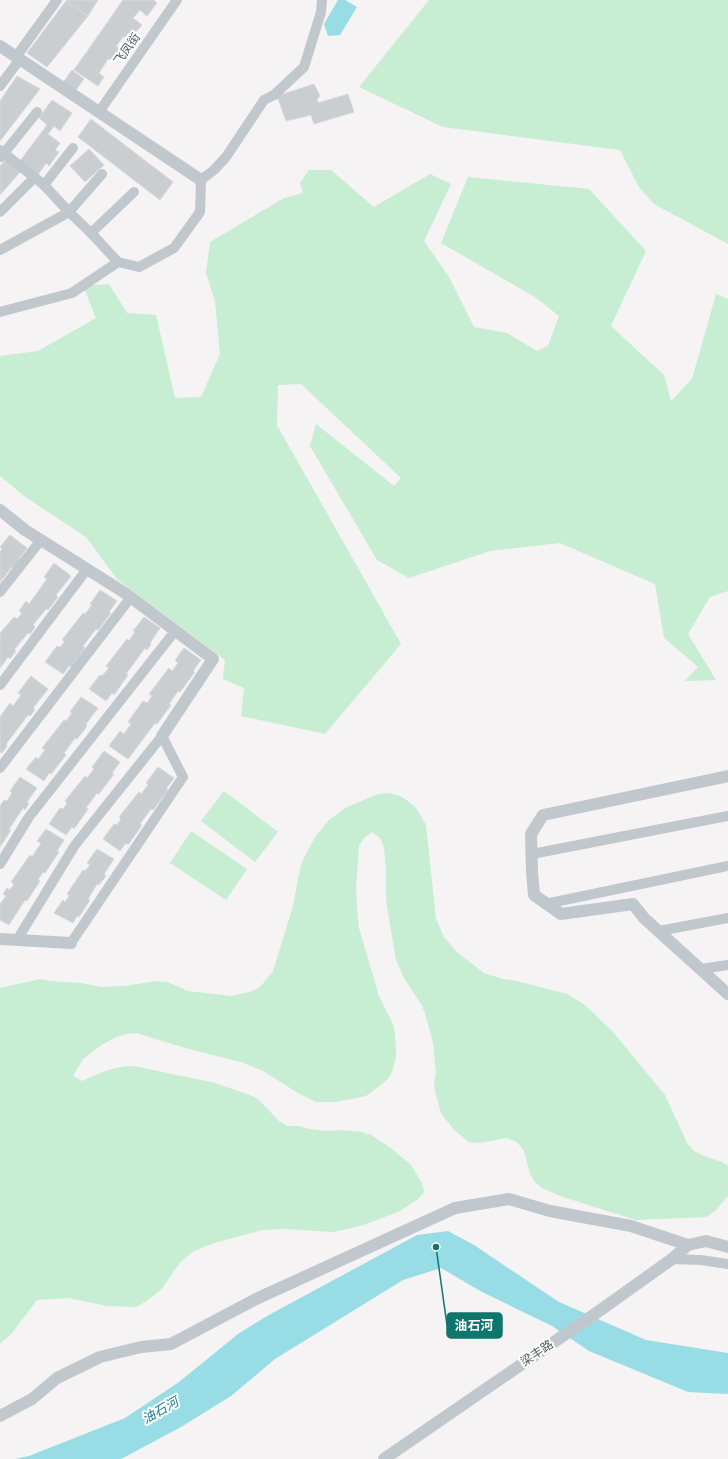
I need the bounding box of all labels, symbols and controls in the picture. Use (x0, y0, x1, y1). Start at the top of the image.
street label: 飞凤街 (110, 30, 142, 67)
callout: 油石河 (447, 1313, 502, 1338)
text: 油石河 (454, 1317, 494, 1333)
street label: 梁丰路 (518, 1336, 555, 1368)
water label: 油石河 (139, 1392, 183, 1427)

